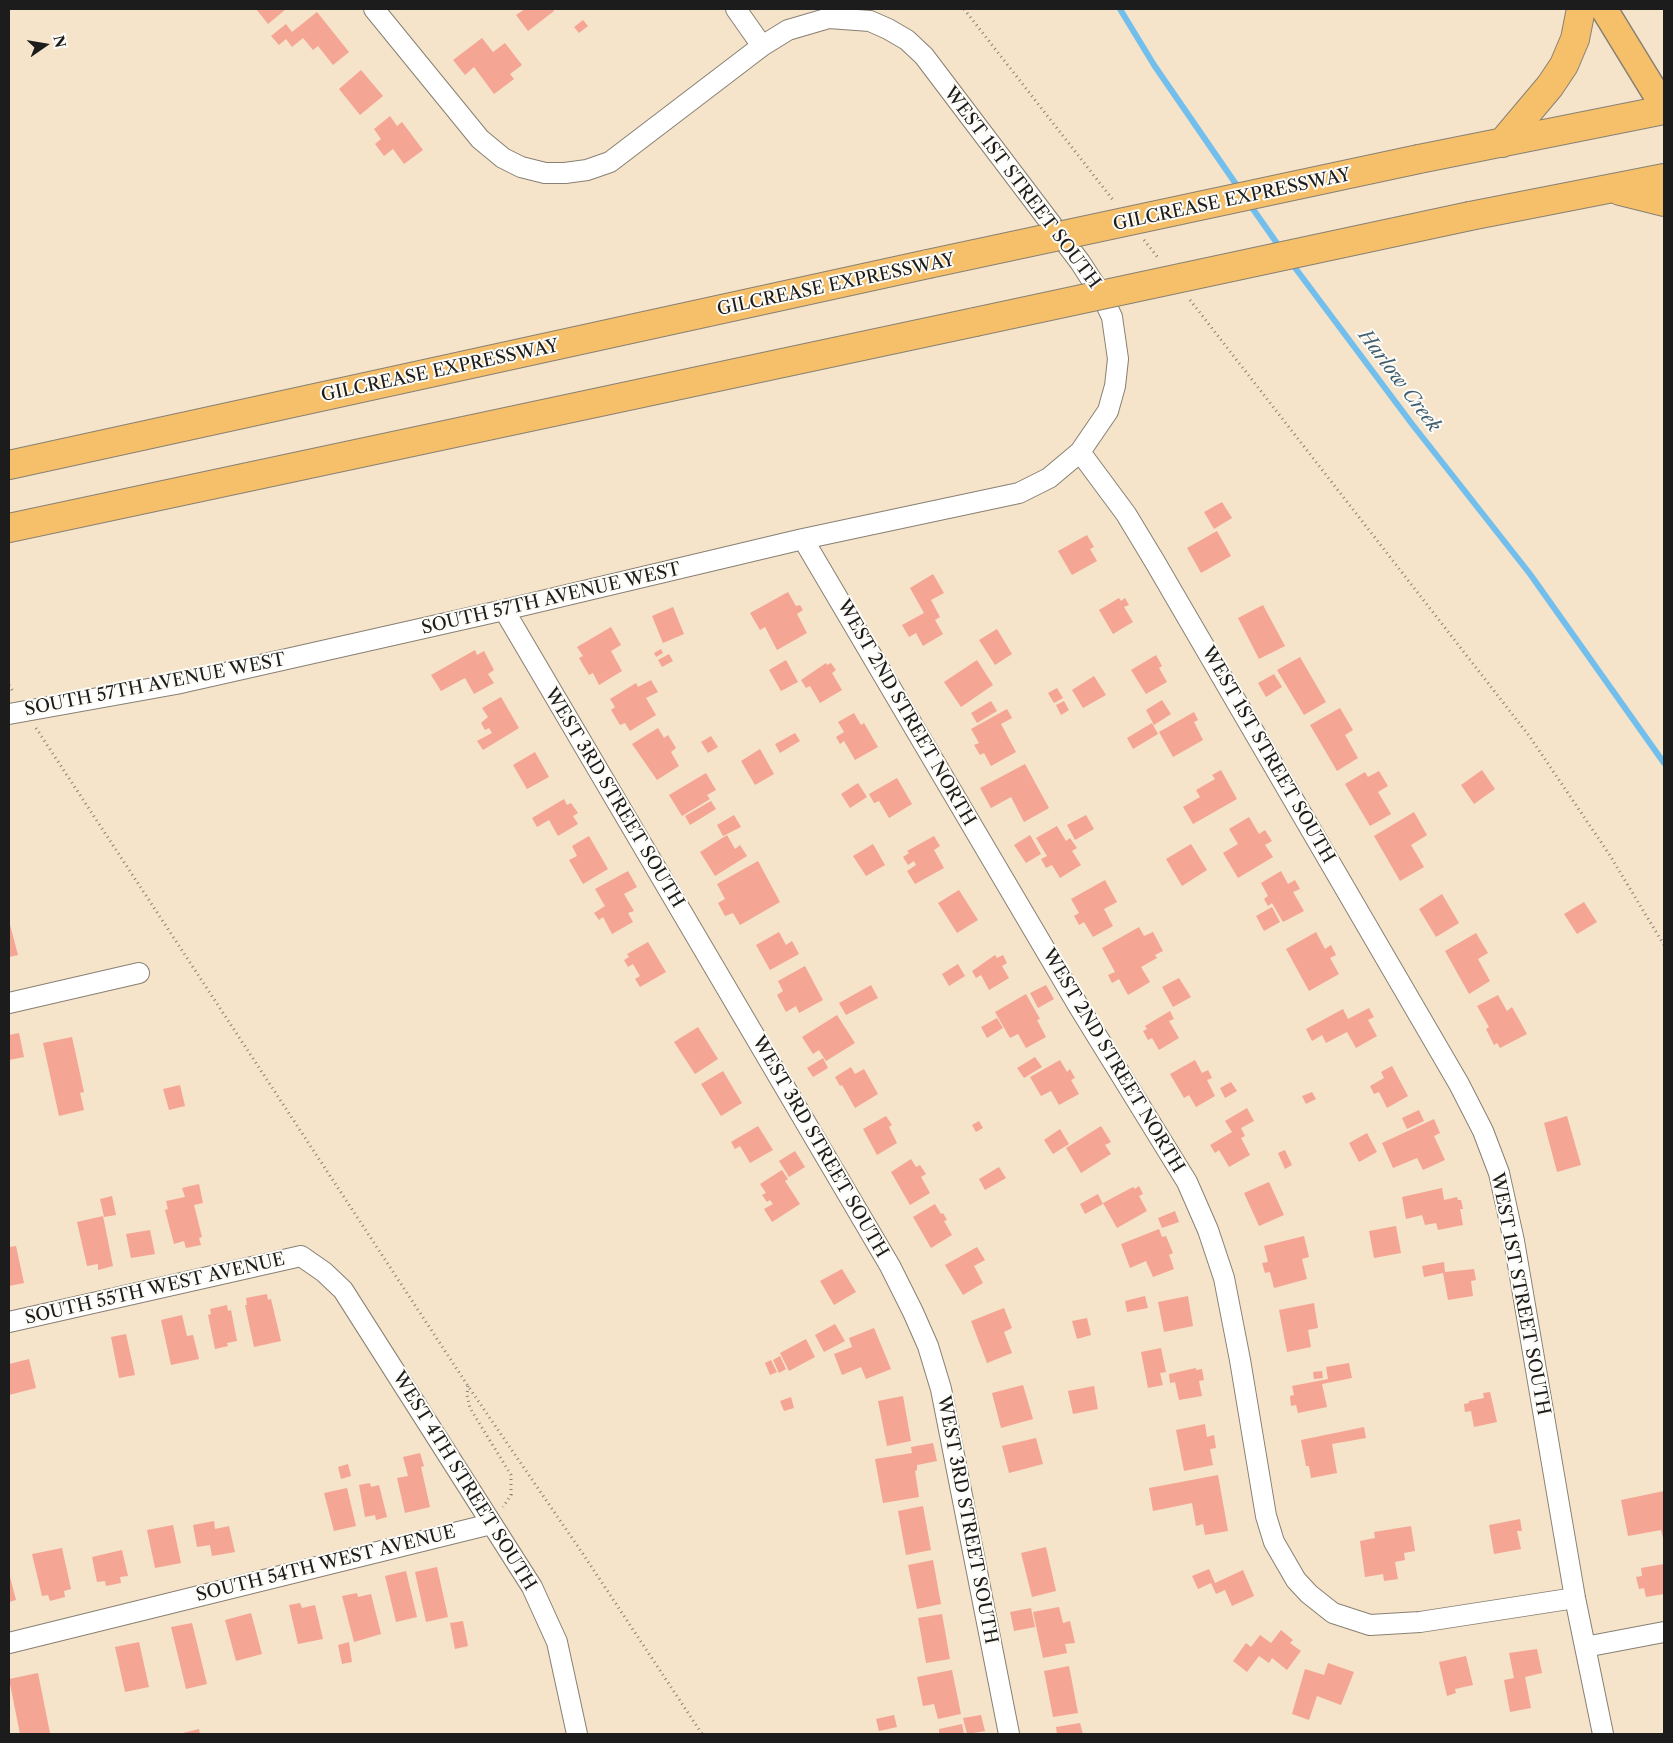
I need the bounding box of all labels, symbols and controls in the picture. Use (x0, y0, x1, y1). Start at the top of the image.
north arrow (20, 20, 70, 70)
text: N (49, 34, 70, 50)
street label: WEST 1ST STREET SOUTH (939, 83, 1105, 293)
street label: GILCREASE EXPRESSWAY (1111, 164, 1353, 236)
street label: GILCREASE EXPRESSWAY (715, 249, 957, 321)
water label: Harlow Creek (1353, 325, 1445, 437)
street label: GILCREASE EXPRESSWAY (319, 335, 561, 407)
street label: SOUTH 57TH AVENUE WEST (419, 559, 683, 639)
street label: WEST 2ND STREET NORTH (832, 596, 980, 830)
street label: WEST 1ST STREET SOUTH (1197, 643, 1339, 867)
street label: SOUTH 57TH AVENUE WEST (23, 649, 287, 721)
street label: WEST 3RD STREET SOUTH (540, 684, 688, 912)
street label: WEST 2ND STREET NORTH (1037, 945, 1189, 1177)
street label: WEST 3RD STREET SOUTH (748, 1032, 892, 1262)
street label: WEST 1ST STREET SOUTH (1486, 1171, 1554, 1417)
street label: SOUTH 55TH WEST AVENUE (23, 1249, 287, 1329)
street label: WEST 4TH STREET SOUTH (387, 1367, 541, 1595)
street label: WEST 3RD STREET SOUTH (932, 1394, 1002, 1646)
street label: SOUTH 54TH WEST AVENUE (194, 1521, 458, 1607)

